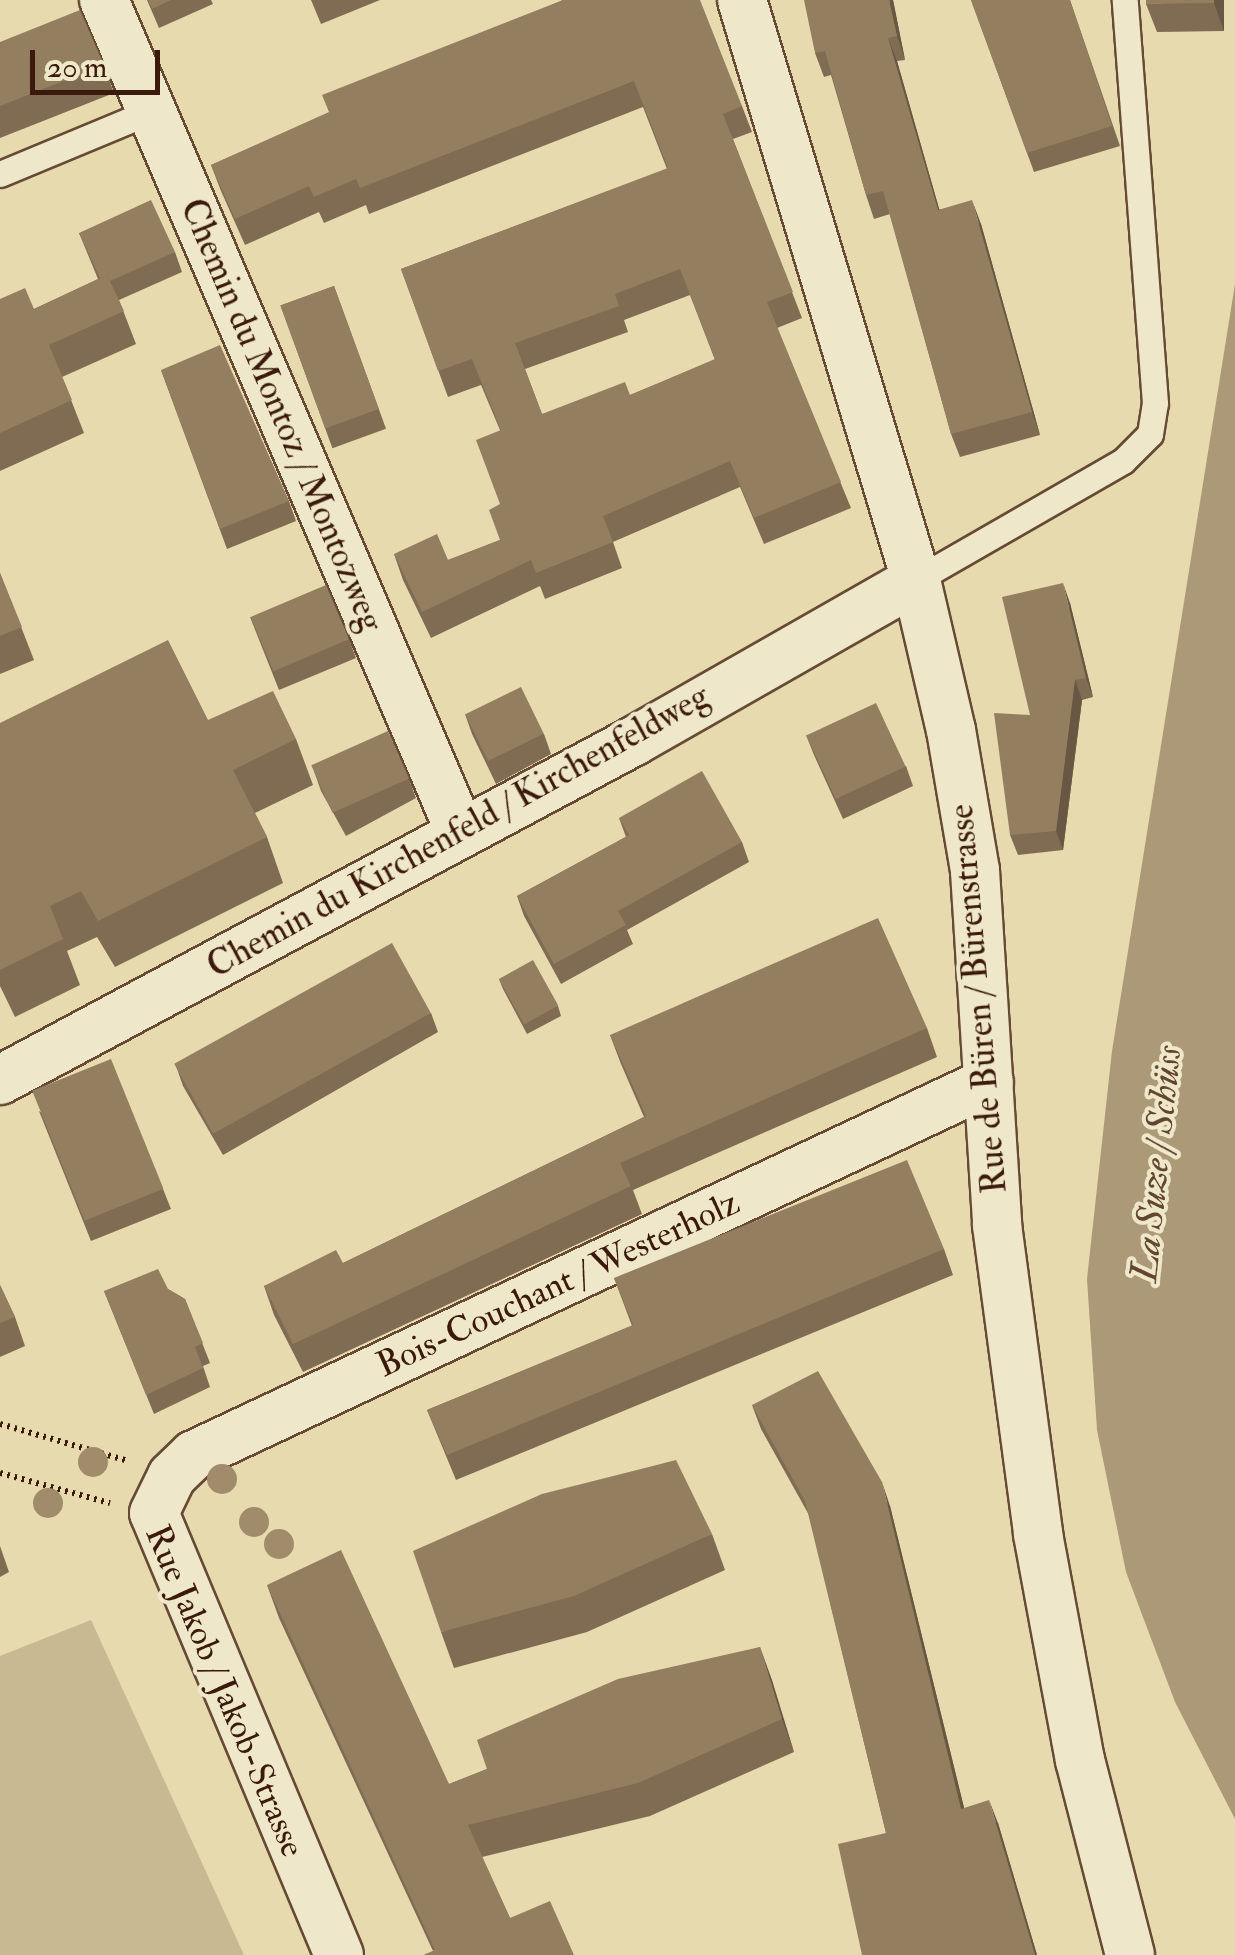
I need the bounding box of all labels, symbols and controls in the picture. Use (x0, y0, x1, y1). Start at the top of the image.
scale bar (35, 30, 165, 92)
text: 20 m (47, 49, 107, 86)
street label: Chemin du Montoz / Montozweg (172, 192, 392, 638)
street label: Chemin du Kirchenfeld / Kirchenfeldweg (200, 675, 716, 987)
street label: Rue de Büren / Bürenstrasse (940, 803, 1016, 1195)
water label: La Suze / Schüss (1122, 1044, 1192, 1284)
street label: Bois-Couchant / Westerholz (370, 1181, 746, 1387)
street label: Rue Jakob / Jakob-Strasse (136, 1519, 314, 1863)

